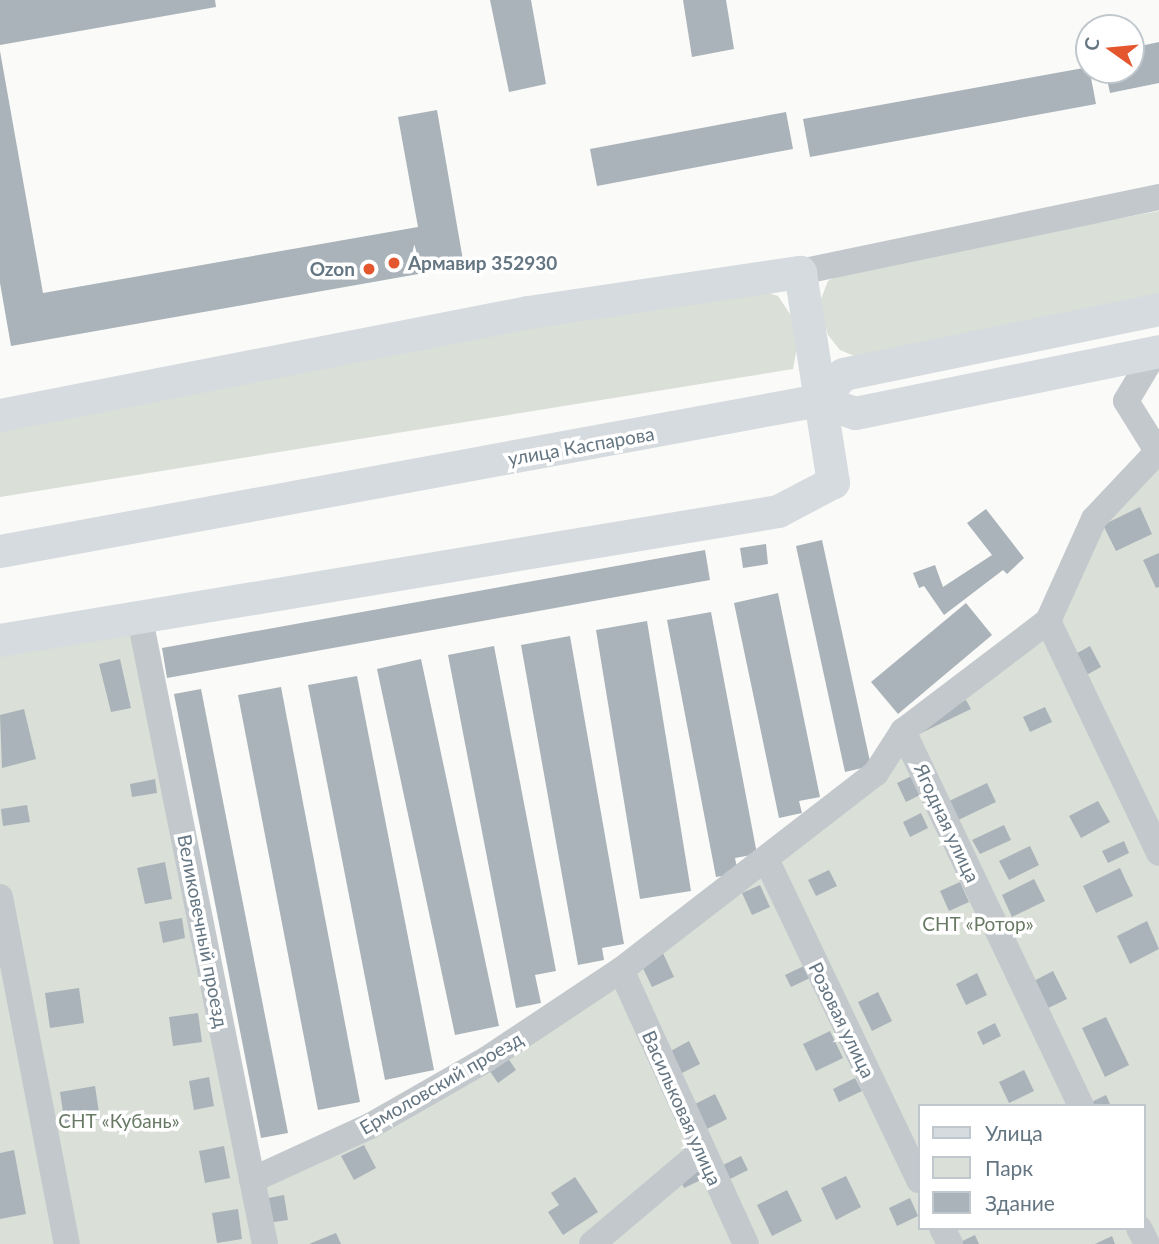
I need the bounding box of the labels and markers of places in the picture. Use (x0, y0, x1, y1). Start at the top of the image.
place label: Армавир 352930 (408, 252, 557, 274)
marker: Армавир 352930 (386, 255, 402, 271)
place label: Ozon (310, 258, 355, 280)
marker: Ozon (361, 261, 377, 277)

